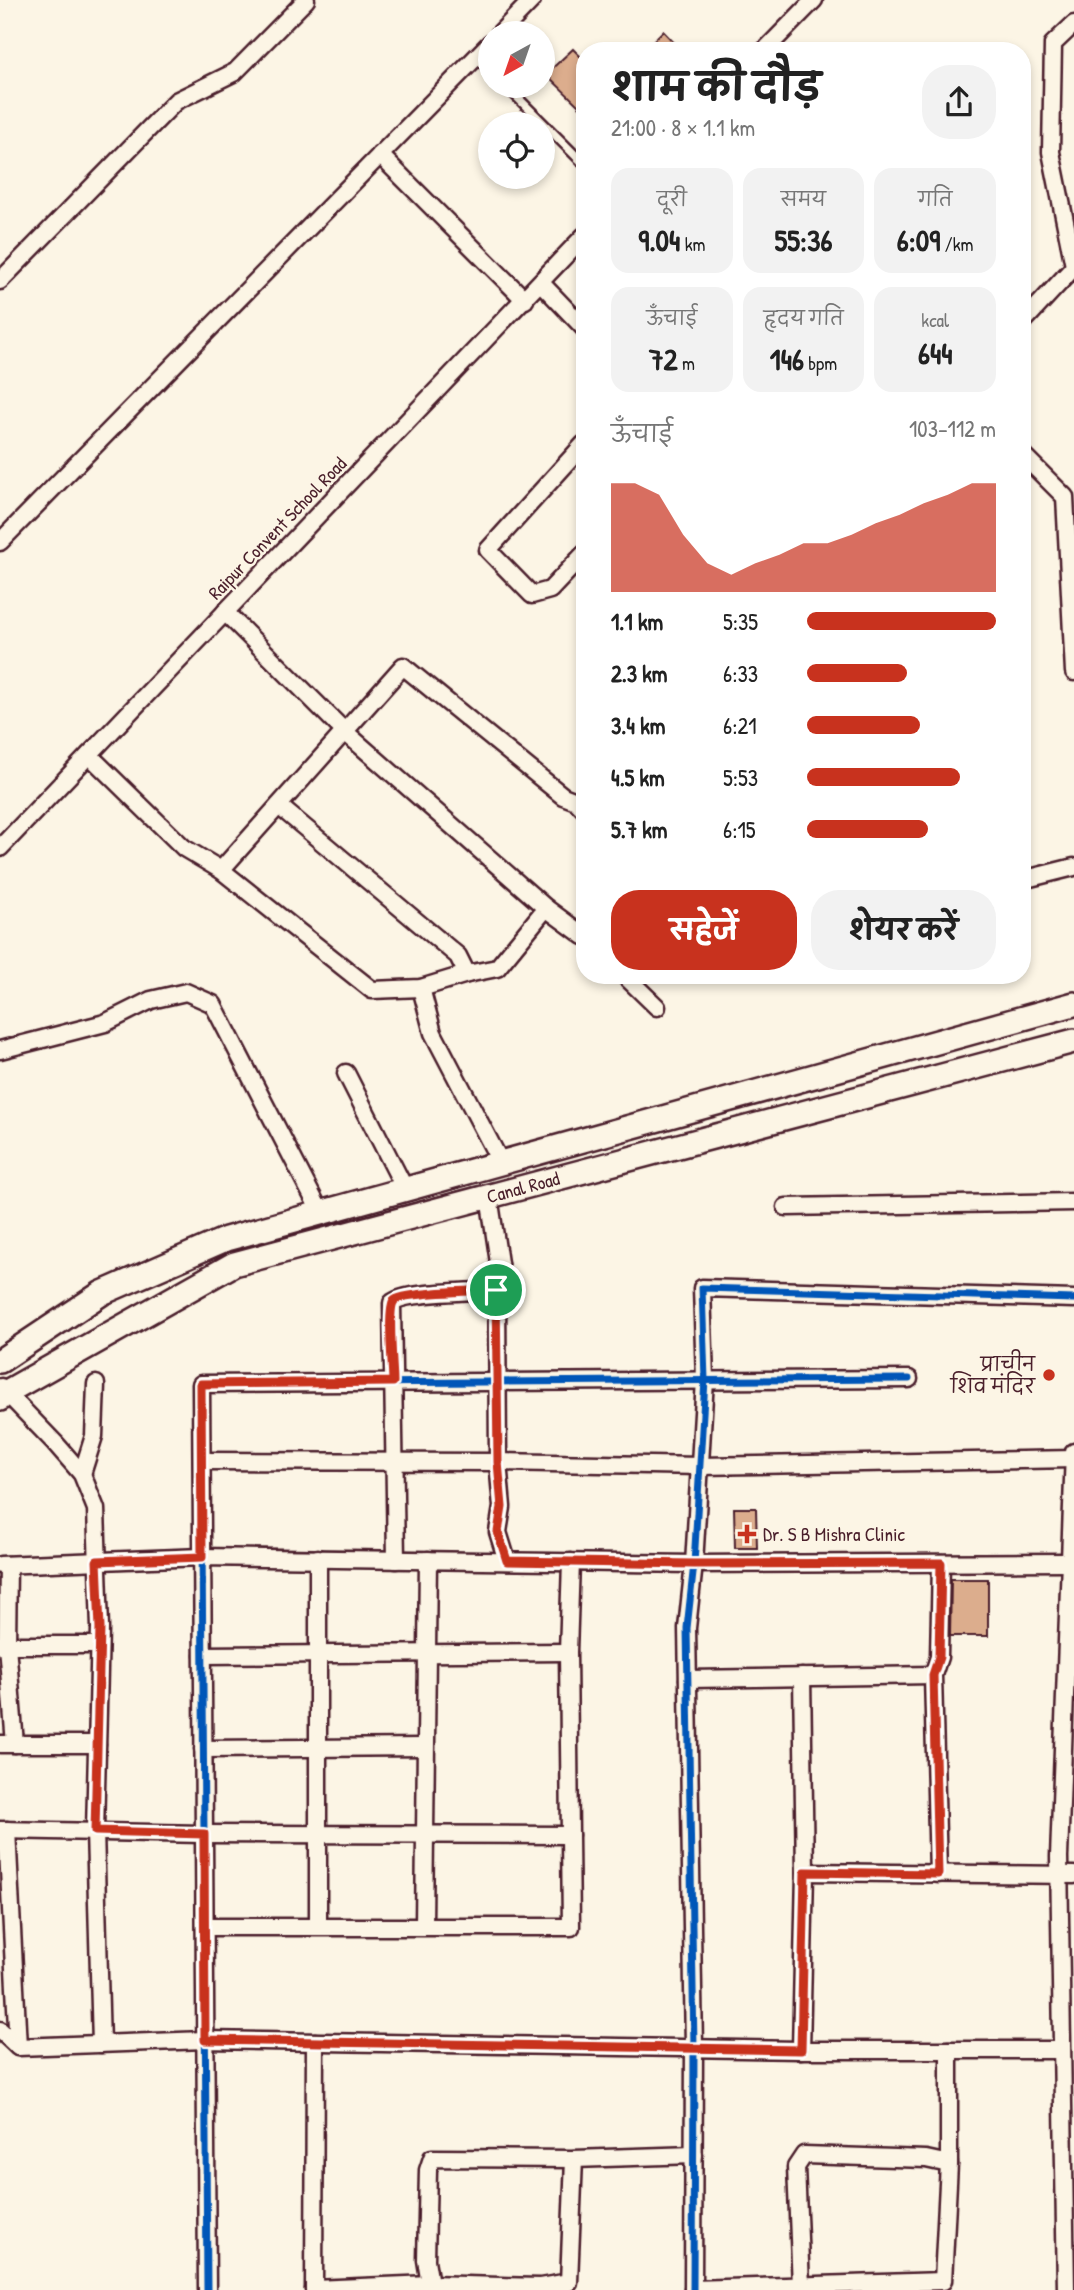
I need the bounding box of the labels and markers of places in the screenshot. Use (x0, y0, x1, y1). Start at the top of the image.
pin (466, 1260, 526, 1320)
place label: प्राचीन शिव मंदिर (949, 1349, 1037, 1399)
marker: प्राचीन शिव मंदिर (1041, 1367, 1057, 1383)
place label: Dr. S B Mishra Clinic (763, 1521, 905, 1547)
marker: Dr. S B Mishra Clinic (737, 1524, 757, 1544)

